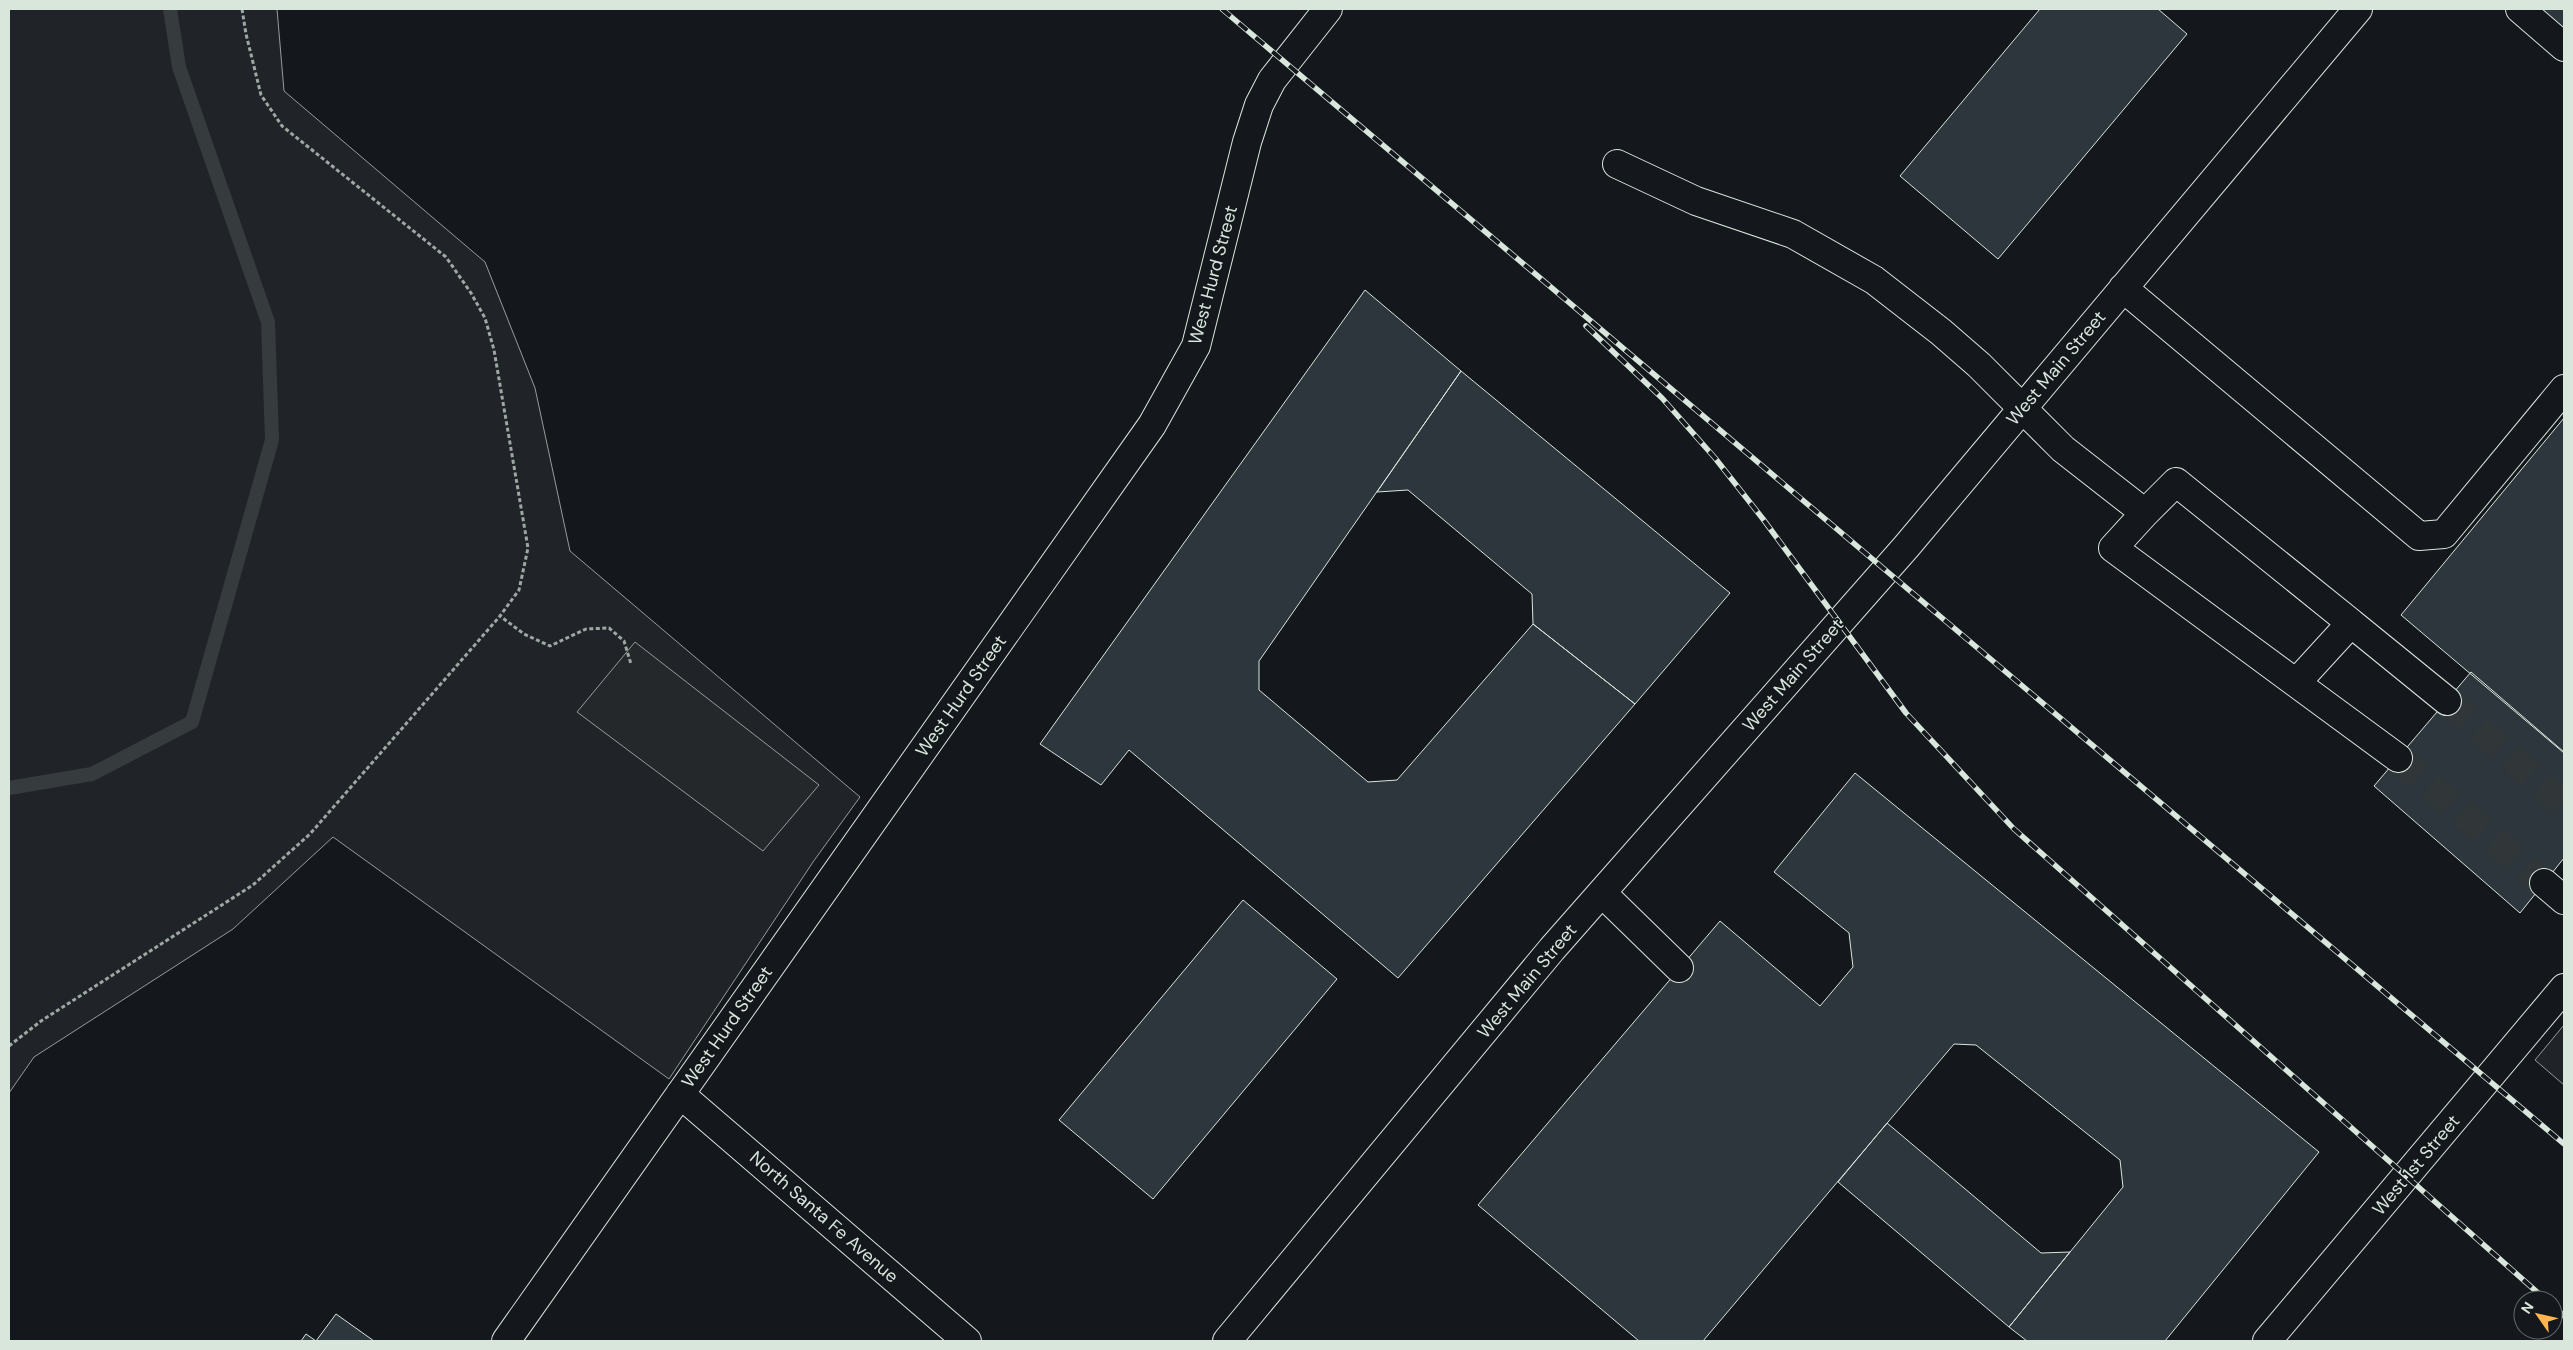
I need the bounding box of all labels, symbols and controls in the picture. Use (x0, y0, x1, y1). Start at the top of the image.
street label: West Hurd Street (1183, 203, 1243, 347)
street label: West Main Street (2001, 306, 2111, 430)
street label: West Main Street (1737, 613, 1849, 737)
street label: West Hurd Street (910, 630, 1012, 762)
street label: West Main Street (1472, 919, 1582, 1043)
street label: West Hurd Street (676, 961, 778, 1093)
street label: West 1st Street (2367, 1110, 2465, 1220)
street label: North Santa Fe Avenue (745, 1146, 903, 1288)
north arrow (2513, 1290, 2563, 1340)
text: N (2517, 1298, 2538, 1317)

